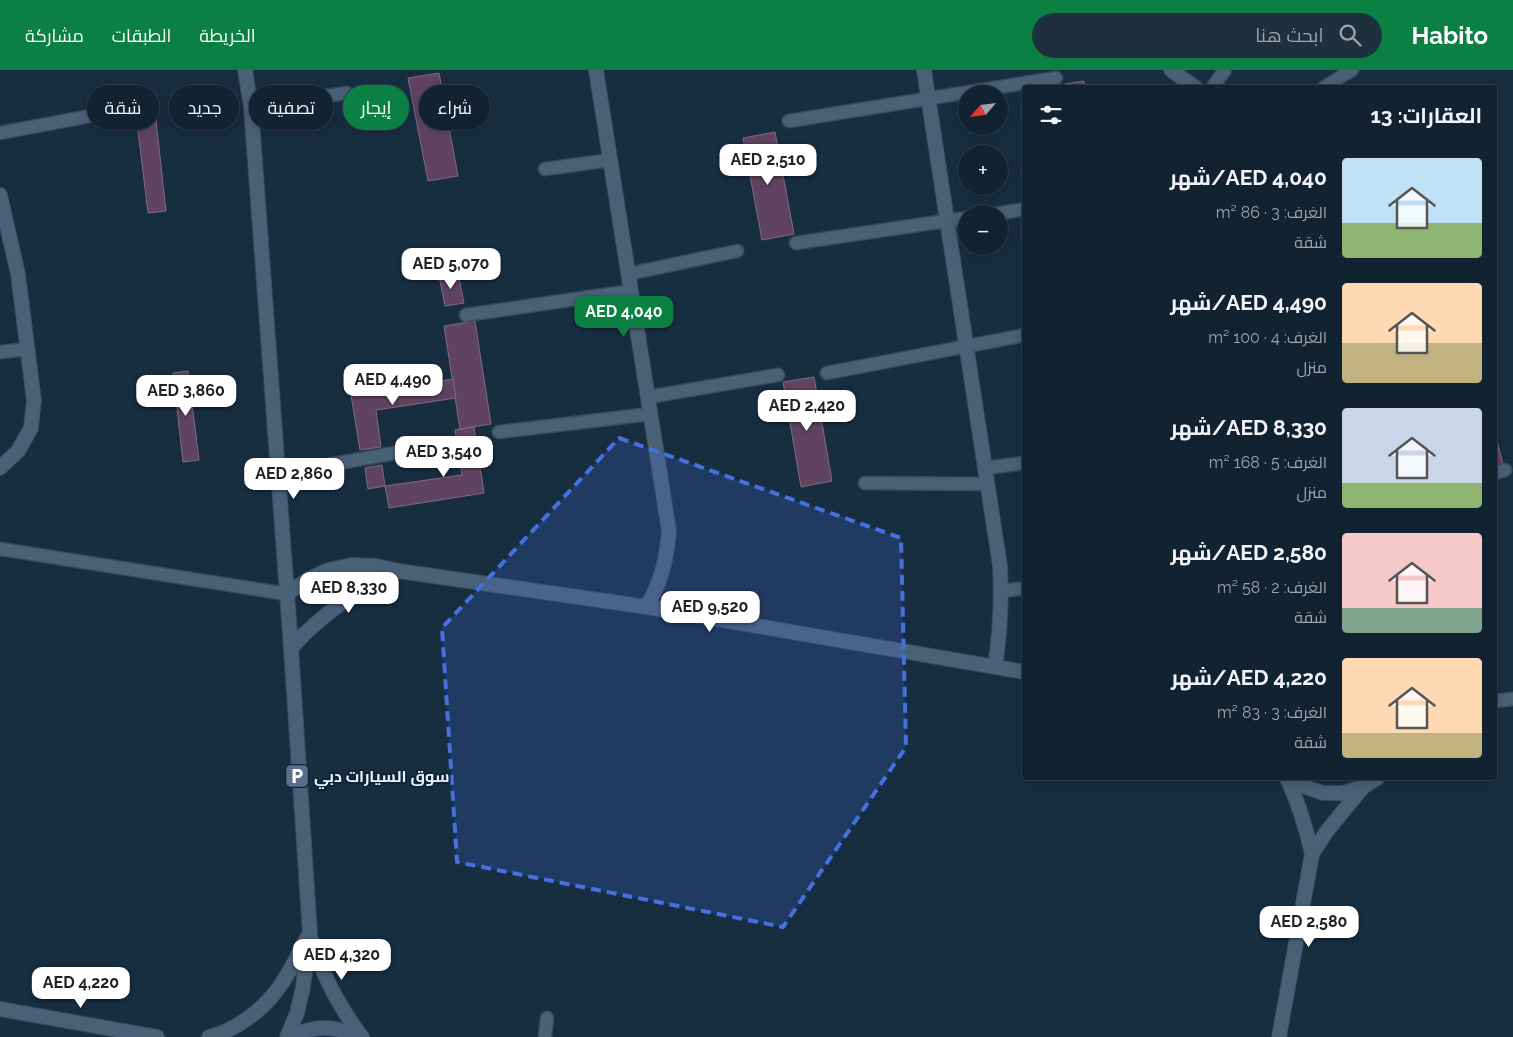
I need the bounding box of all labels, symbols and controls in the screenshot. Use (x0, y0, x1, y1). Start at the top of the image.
search box (1032, 13, 1382, 58)
icon: search (1336, 21, 1364, 49)
text: Habito (1412, 21, 1488, 50)
text: ابحث هنا (1255, 24, 1324, 46)
text: مشاركة (25, 25, 84, 46)
text: الطبقات (112, 25, 171, 46)
text: الخريطة (199, 25, 256, 46)
chip: شقة (87, 85, 159, 130)
chip: جديد (169, 85, 239, 130)
chip: تصفية (249, 85, 333, 130)
chip: إيجار (343, 85, 409, 130)
chip: شراء (419, 85, 490, 130)
north arrow (958, 85, 1008, 135)
map controls (958, 85, 1008, 255)
icon: filters (1037, 101, 1065, 129)
text: العقارات: 13 (1370, 103, 1482, 128)
pin: AED 2,510 (711, 144, 825, 186)
button: + (958, 145, 1008, 195)
text: AED 2,510 (731, 150, 806, 169)
text: AED 4,040/شهر (1170, 165, 1327, 190)
icon: home (1382, 178, 1442, 238)
text: الغرف: 3 · 86 m² (1216, 203, 1327, 222)
button: − (958, 205, 1008, 255)
text: شقة (1294, 233, 1327, 252)
pin: AED 5,070 (394, 248, 508, 290)
text: AED 5,070 (413, 254, 489, 273)
text: AED 4,490/شهر (1170, 290, 1327, 315)
pin: AED 4,040 (567, 296, 681, 338)
text: AED 4,040 (585, 302, 663, 321)
icon: home (1382, 303, 1442, 363)
text: الغرف: 4 · 100 m² (1208, 328, 1327, 347)
text: منزل (1297, 358, 1327, 377)
pin: AED 4,490 (336, 364, 450, 406)
text: AED 4,490 (355, 370, 431, 389)
pin: AED 3,860 (129, 374, 243, 417)
text: AED 3,860 (147, 381, 225, 400)
pin: AED 2,420 (750, 390, 864, 432)
text: AED 2,420 (769, 396, 845, 415)
text: AED 8,330/شهر (1171, 415, 1327, 440)
icon: home (1382, 428, 1442, 488)
pin: AED 3,540 (387, 436, 501, 478)
text: AED 3,540 (406, 442, 482, 461)
text: الغرف: 5 · 168 m² (1209, 453, 1327, 472)
pin: AED 2,860 (237, 458, 351, 500)
text: AED 2,860 (255, 464, 333, 483)
text: منزل (1297, 483, 1327, 502)
text: AED 2,580/شهر (1171, 540, 1327, 565)
icon: home (1382, 553, 1442, 613)
pin: AED 8,330 (292, 572, 406, 614)
text: AED 8,330 (311, 578, 387, 597)
text: الغرف: 2 · 58 m² (1217, 578, 1327, 597)
pin: AED 9,520 (653, 590, 767, 633)
text: AED 9,520 (672, 597, 748, 616)
text: شقة (1294, 608, 1327, 627)
text: AED 4,220/شهر (1171, 665, 1327, 690)
icon: home (1382, 678, 1442, 738)
text: الغرف: 3 · 83 m² (1217, 703, 1327, 722)
text: شقة (1294, 733, 1327, 752)
parking icon: سوق السيارات دبي (284, 763, 310, 789)
place label: سوق السيارات دبي (314, 767, 449, 789)
pin: AED 2,580 (1252, 906, 1366, 948)
text: AED 2,580 (1271, 912, 1347, 931)
pin: AED 4,320 (285, 938, 399, 981)
text: AED 4,320 (304, 945, 380, 964)
pin: AED 4,220 (24, 966, 138, 1009)
text: AED 4,220 (43, 973, 119, 992)

